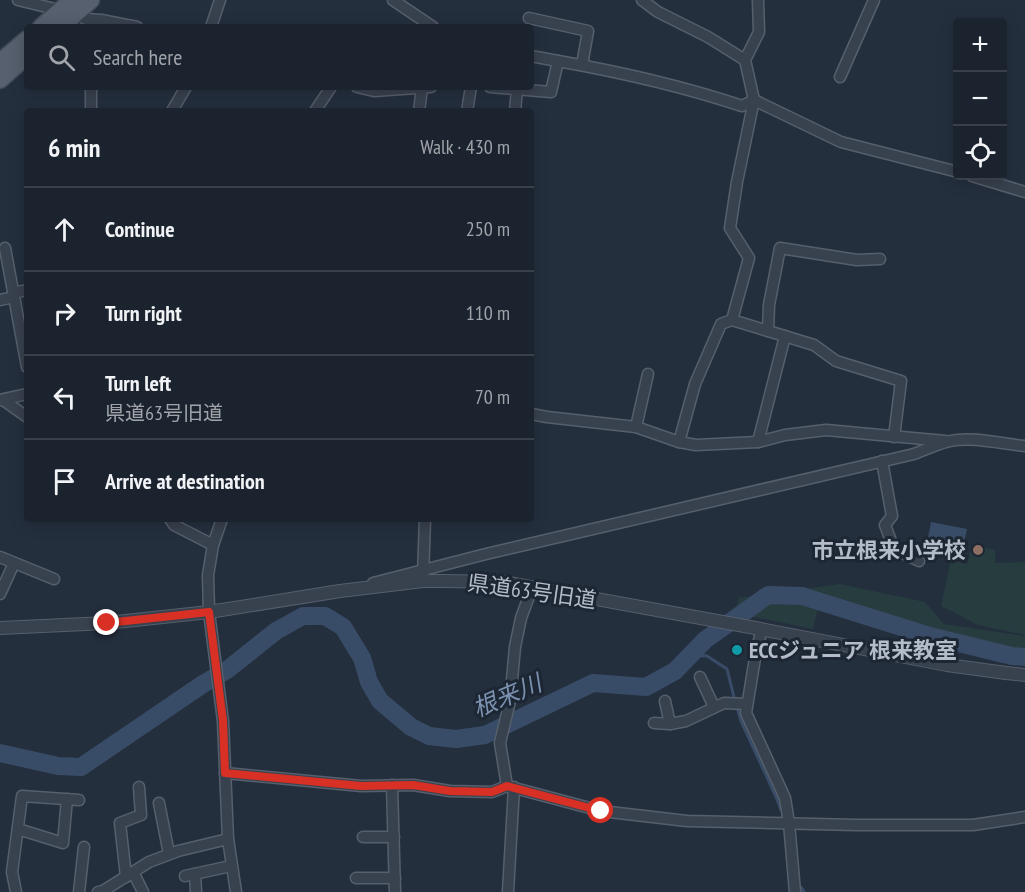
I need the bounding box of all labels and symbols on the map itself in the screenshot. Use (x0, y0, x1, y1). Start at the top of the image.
place label: 市立根来小学校 (812, 536, 966, 564)
marker: 市立根来小学校 (971, 543, 985, 557)
street label: 県道63号旧道 (466, 568, 598, 614)
route end (93, 609, 119, 635)
place label: ECCジュニア 根来教室 (749, 636, 957, 664)
marker: ECCジュニア 根来教室 (730, 643, 744, 657)
water label: 根来川 (468, 666, 549, 724)
route start (587, 797, 613, 823)

